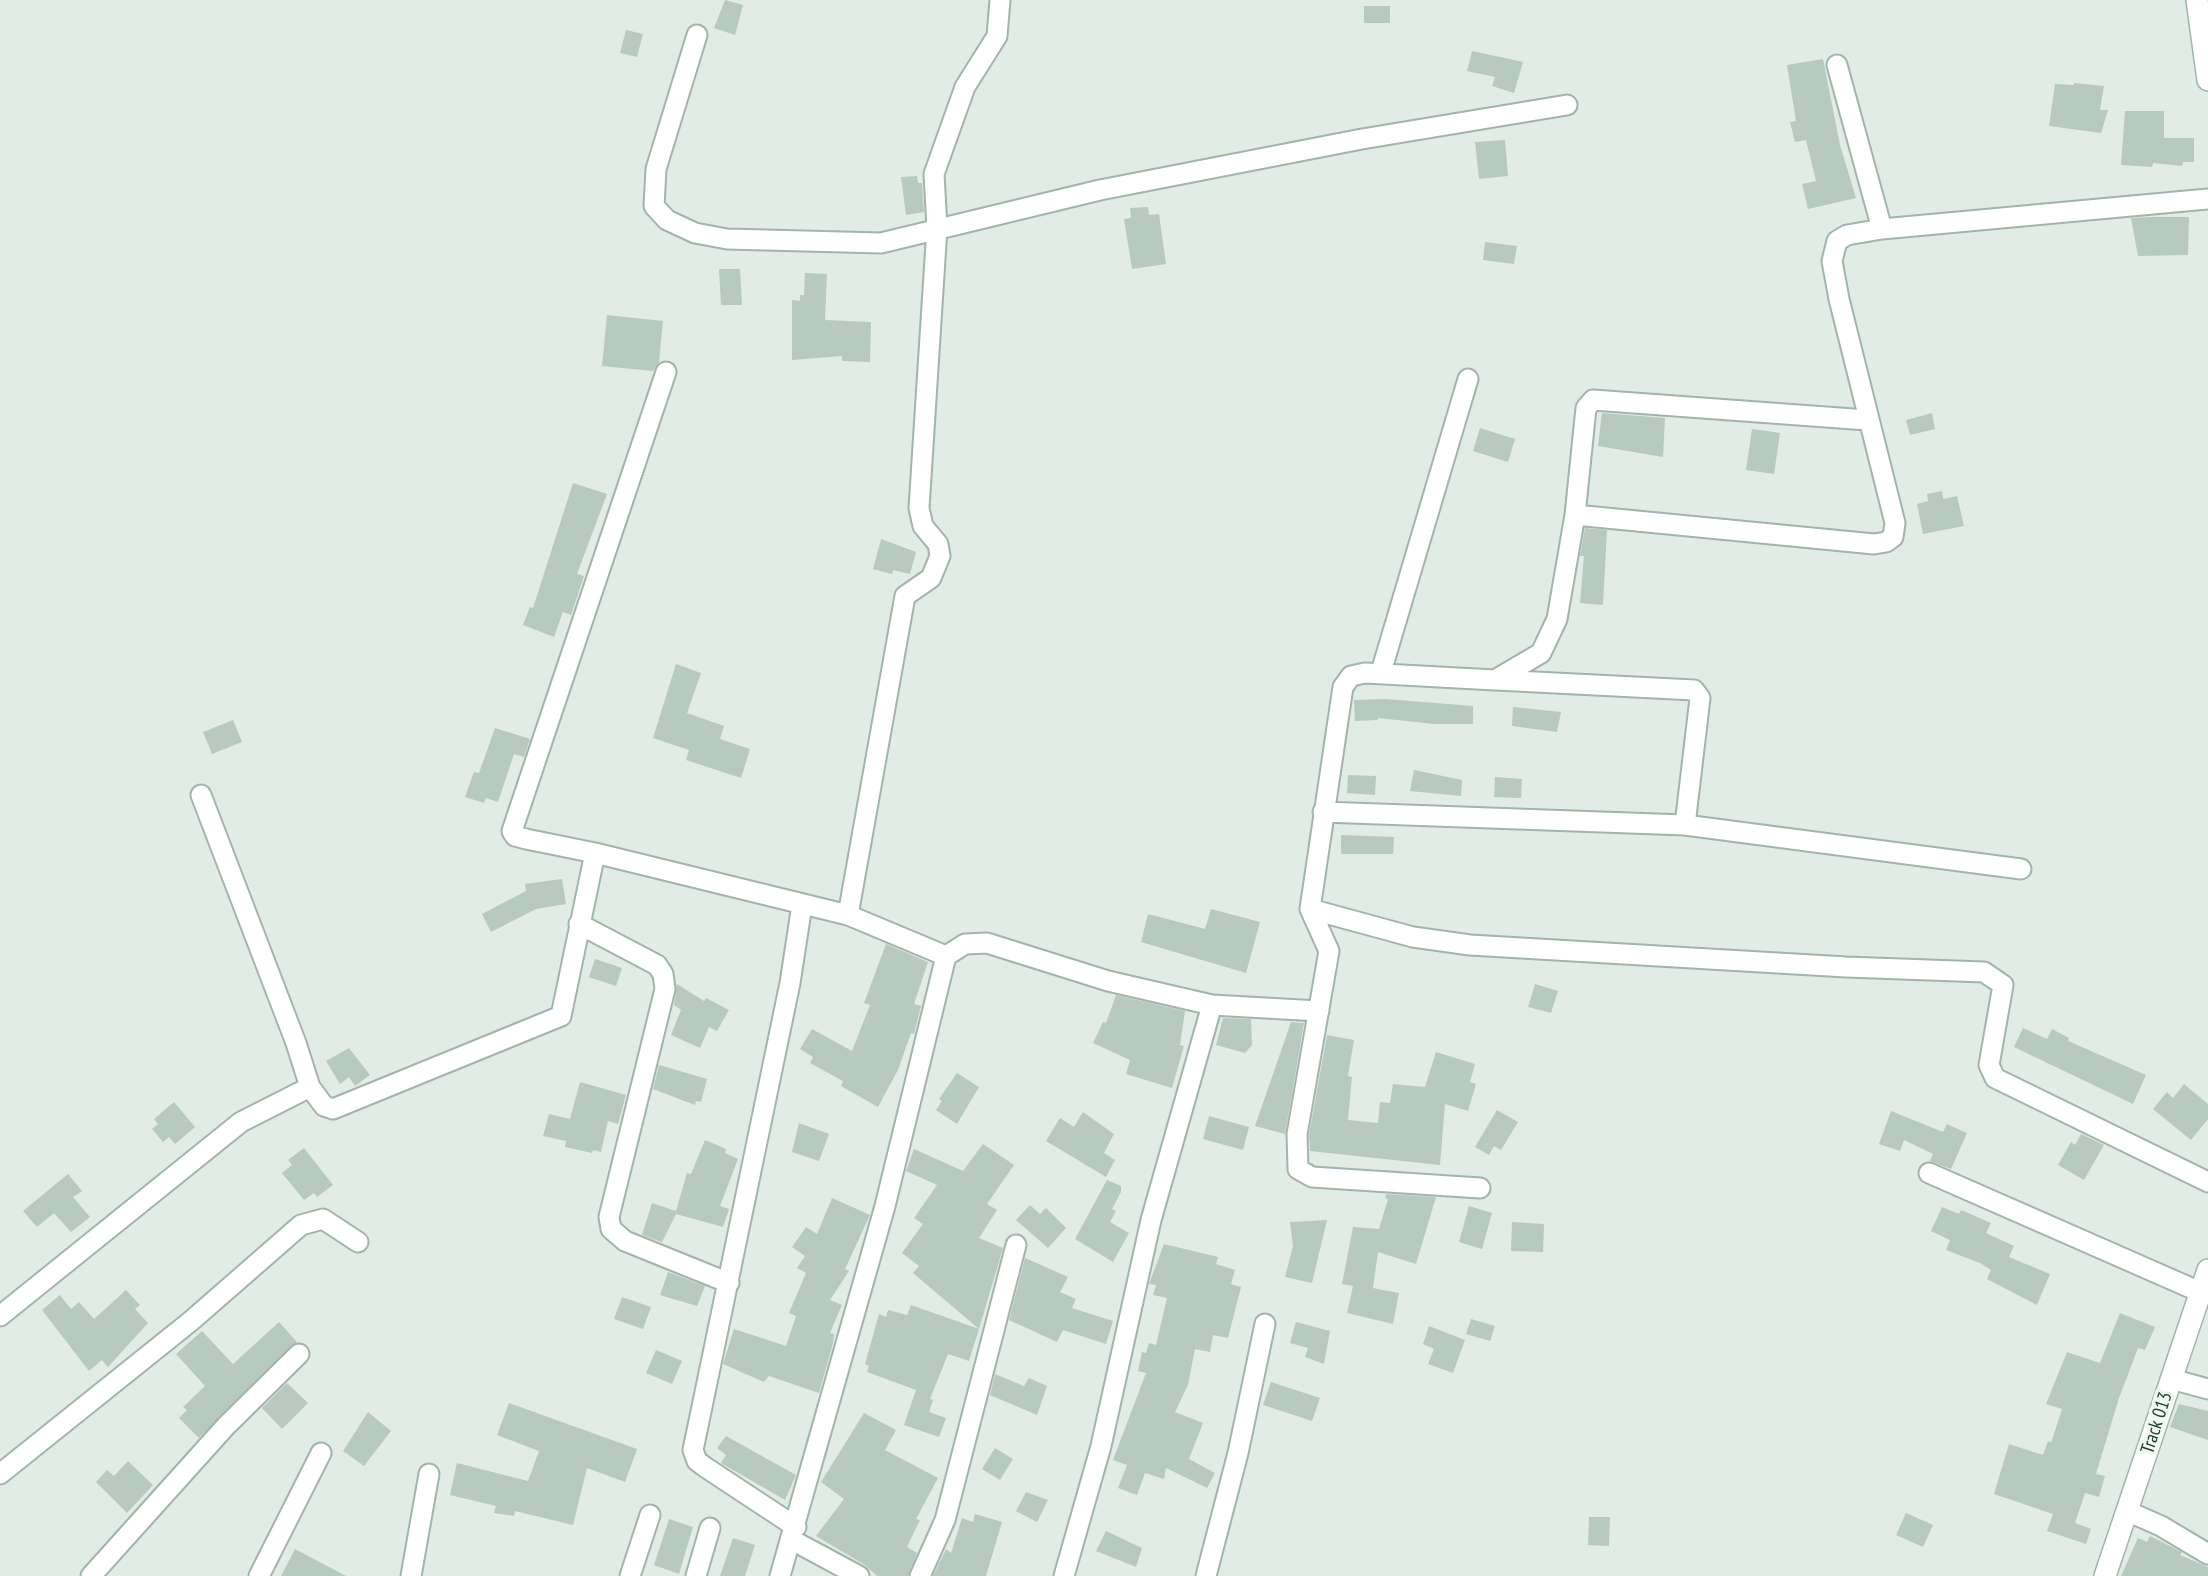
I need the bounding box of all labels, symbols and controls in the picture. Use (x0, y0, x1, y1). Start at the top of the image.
street label: Track 013 (2136, 1389, 2178, 1457)

